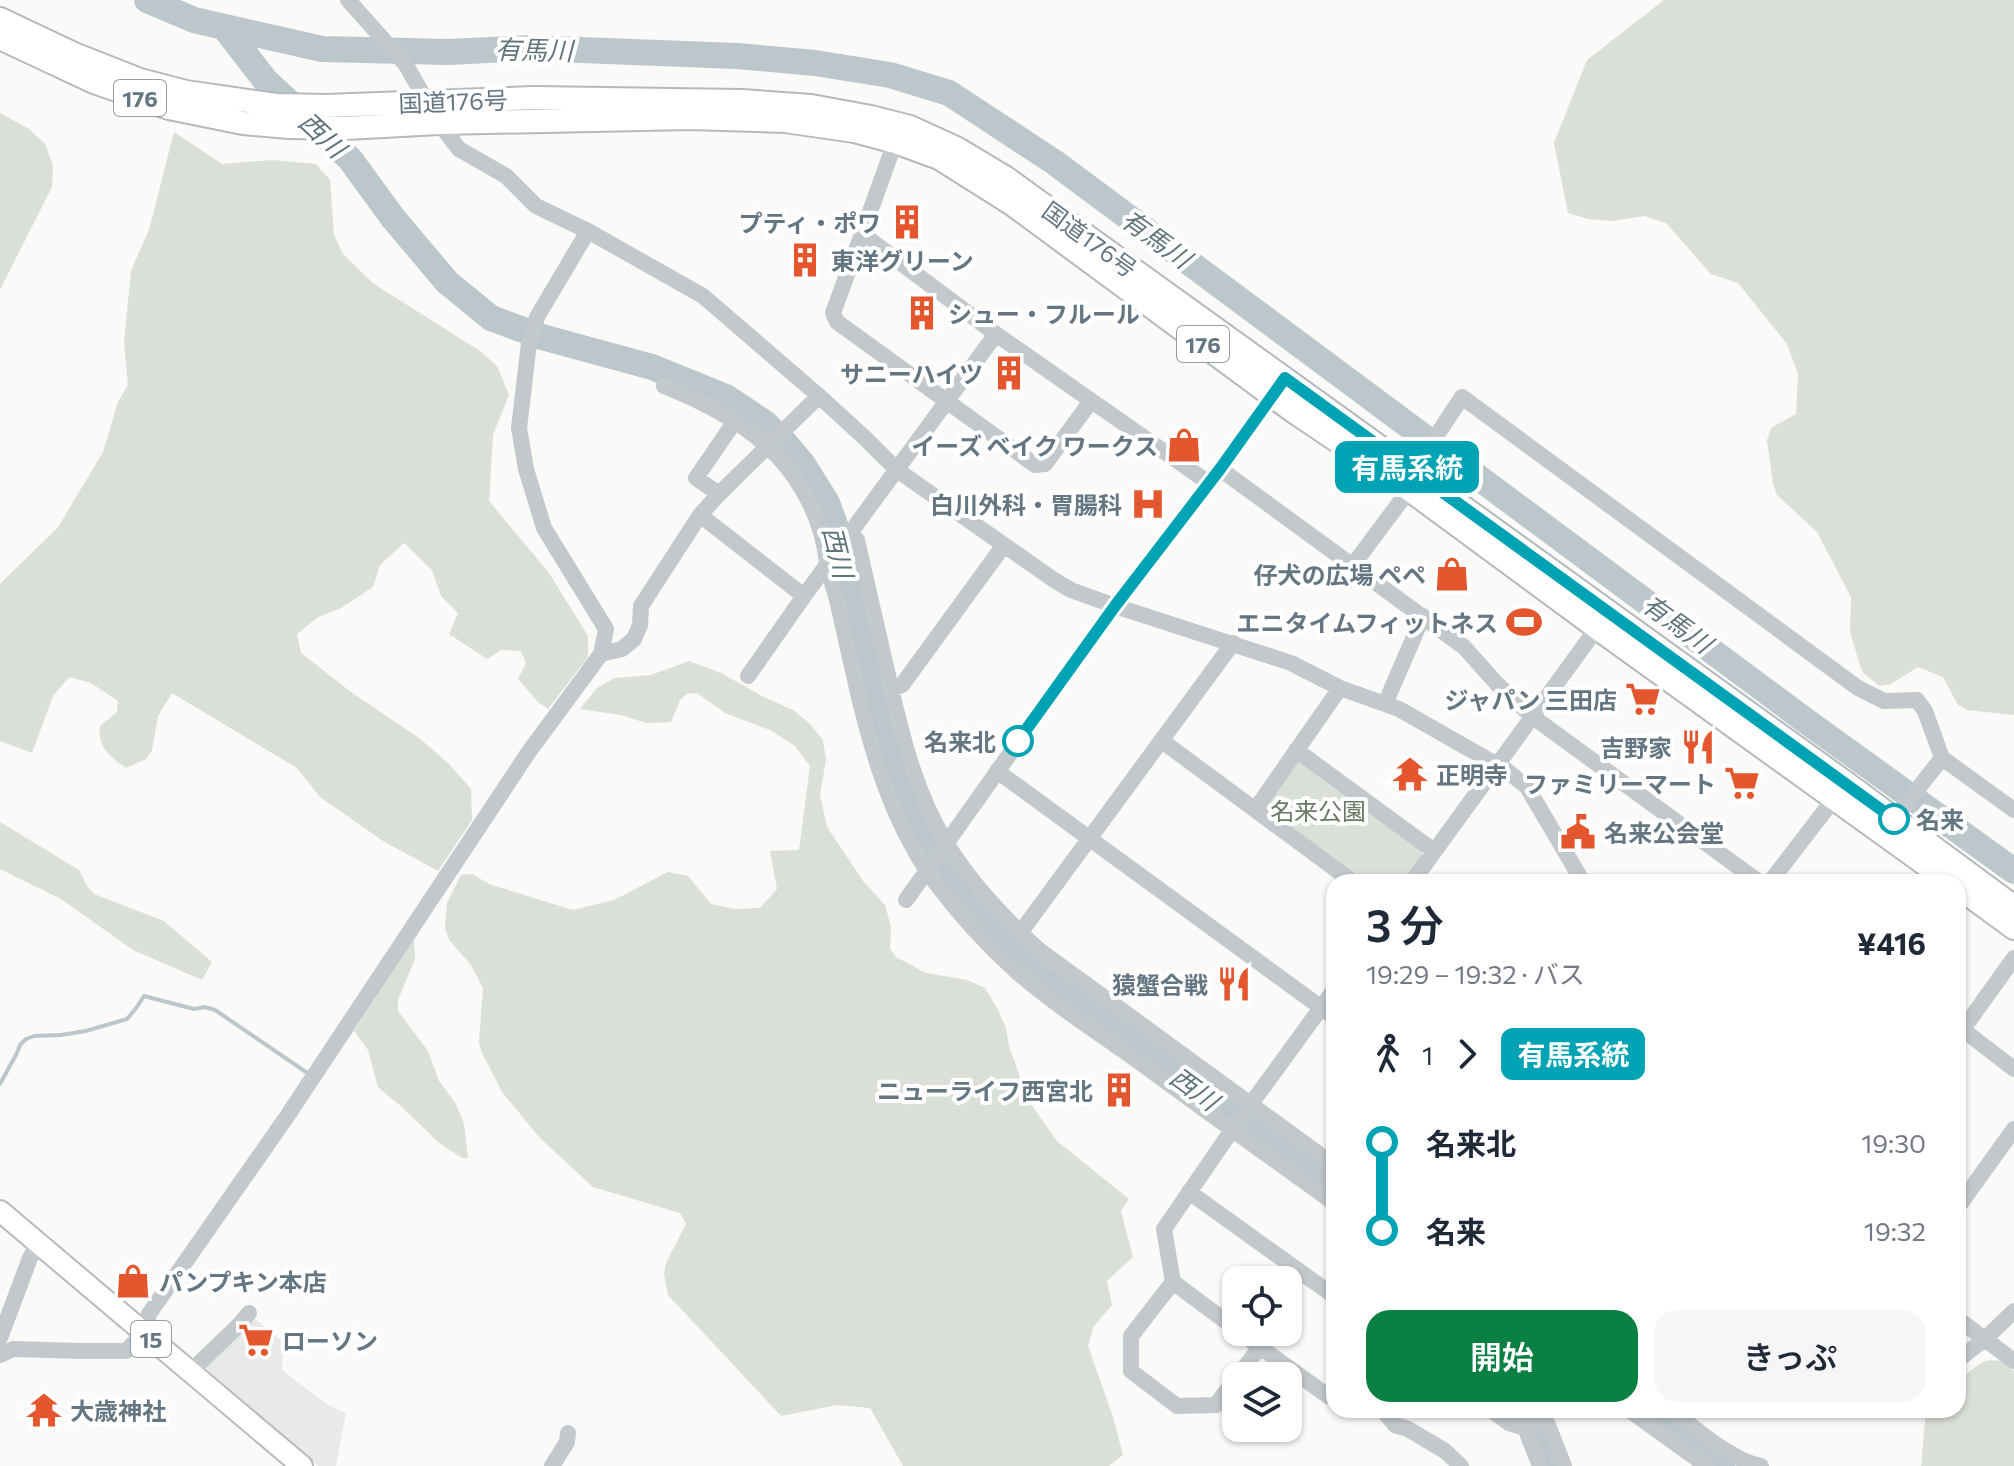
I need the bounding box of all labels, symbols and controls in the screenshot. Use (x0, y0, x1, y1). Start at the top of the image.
water label: 有馬川 (495, 33, 576, 65)
road number: 176 (114, 80, 166, 116)
street label: 国道176号 (398, 85, 508, 117)
water label: 西川 (293, 105, 355, 165)
street label: 国道176号 (1037, 195, 1143, 283)
building icon: プティ・ポワ (888, 203, 926, 241)
water label: 有馬川 (1116, 203, 1200, 275)
place label: プティ・ポワ (738, 208, 881, 237)
building icon: 東洋グリーン (786, 241, 824, 279)
place label: 東洋グリーン (831, 246, 974, 275)
building icon: シュー・フルール (903, 294, 941, 332)
place label: シュー・フルール (948, 299, 1140, 328)
road number: 176 (1177, 326, 1229, 362)
building icon: サニーハイツ (990, 354, 1028, 392)
place label: サニーハイツ (840, 359, 983, 388)
shop icon: イーズ ベイク ワークス (1165, 426, 1203, 464)
place label: イーズ ベイク ワークス (911, 431, 1158, 460)
line badge: 有馬系統 (1351, 441, 1463, 493)
text: 有馬系統 (1351, 450, 1463, 484)
hospital icon: 白川外科・胃腸科 (1129, 485, 1167, 523)
place label: 白川外科・胃腸科 (930, 490, 1122, 519)
water label: 西川 (818, 523, 861, 584)
shop icon: 仔犬の広場 ペペ (1433, 555, 1471, 593)
place label: 仔犬の広場 ペペ (1253, 560, 1426, 589)
water label: 有馬川 (1637, 588, 1721, 660)
sports icon: エニタイムフィットネス (1505, 603, 1543, 641)
place label: エニタイムフィットネス (1236, 608, 1498, 637)
supermarket icon: ジャパン 三田店 (1624, 680, 1662, 718)
place label: ジャパン 三田店 (1444, 685, 1617, 714)
marker: 名来北 (1003, 726, 1033, 756)
place label: 名来北 (924, 727, 996, 756)
restaurant icon: 吉野家 (1679, 728, 1717, 766)
place label: 吉野家 (1600, 733, 1672, 762)
temple icon: 正明寺 (1391, 755, 1429, 793)
place label: 正明寺 (1436, 760, 1508, 789)
supermarket icon: ファミリーマート (1723, 764, 1761, 802)
place label: ファミリーマート (1524, 769, 1716, 798)
park label: 名来公園 (1270, 796, 1366, 825)
marker: 名来 (1879, 804, 1909, 834)
place label: 名来 (1916, 805, 1964, 834)
public building icon: 名来公会堂 (1559, 813, 1597, 851)
place label: 名来公会堂 (1604, 818, 1724, 847)
text: 3 分 (1366, 897, 1444, 951)
text: ¥416 (1857, 924, 1926, 961)
text: 19:29 – 19:32 · バス (1366, 958, 1585, 989)
restaurant icon: 猿蟹合戦 (1215, 965, 1253, 1003)
place label: 猿蟹合戦 (1112, 970, 1208, 999)
icon: walk (1366, 1032, 1410, 1076)
icon: forward (1445, 1032, 1489, 1076)
text: 有馬系統 (1517, 1037, 1629, 1071)
text: 1 (1422, 1039, 1433, 1070)
water label: 西川 (1165, 1060, 1228, 1118)
building icon: ニューライフ西宮北 (1100, 1071, 1138, 1109)
place label: ニューライフ西宮北 (877, 1076, 1093, 1105)
text: 名来北 (1426, 1124, 1516, 1161)
text: 19:30 (1861, 1127, 1926, 1158)
text: 名来 (1426, 1212, 1486, 1249)
text: 19:32 (1864, 1215, 1926, 1246)
shop icon: パンプキン本店 (114, 1262, 152, 1300)
map controls (1222, 1266, 1302, 1442)
button: locate (1222, 1266, 1302, 1346)
place label: パンプキン本店 (159, 1267, 327, 1296)
button: 開始 (1366, 1310, 1638, 1402)
button: きっぷ (1654, 1310, 1926, 1402)
road number: 15 (131, 1321, 171, 1357)
supermarket icon: ローソン (237, 1321, 275, 1359)
place label: ローソン (282, 1326, 378, 1355)
button: layers (1222, 1362, 1302, 1442)
temple icon: 大歳神社 (25, 1391, 63, 1429)
place label: 大歳神社 (70, 1396, 166, 1425)

